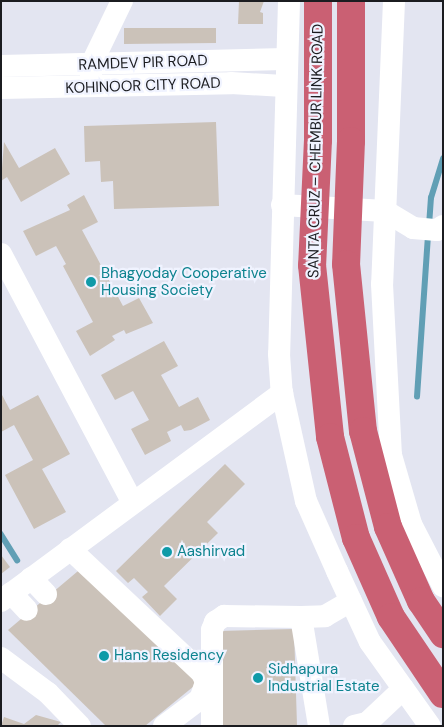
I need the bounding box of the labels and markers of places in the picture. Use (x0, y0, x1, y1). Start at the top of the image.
place label: Bhagyoday Cooperative Housing Society (101, 264, 267, 299)
marker: Bhagyoday Cooperative Housing Society (85, 276, 97, 288)
place label: Aashirvad (177, 543, 245, 561)
marker: Aashirvad (161, 546, 173, 558)
place label: Hans Residency (114, 647, 224, 665)
marker: Hans Residency (98, 650, 110, 662)
place label: Sidhapura Industrial Estate (268, 660, 380, 695)
marker: Sidhapura Industrial Estate (252, 672, 264, 684)

